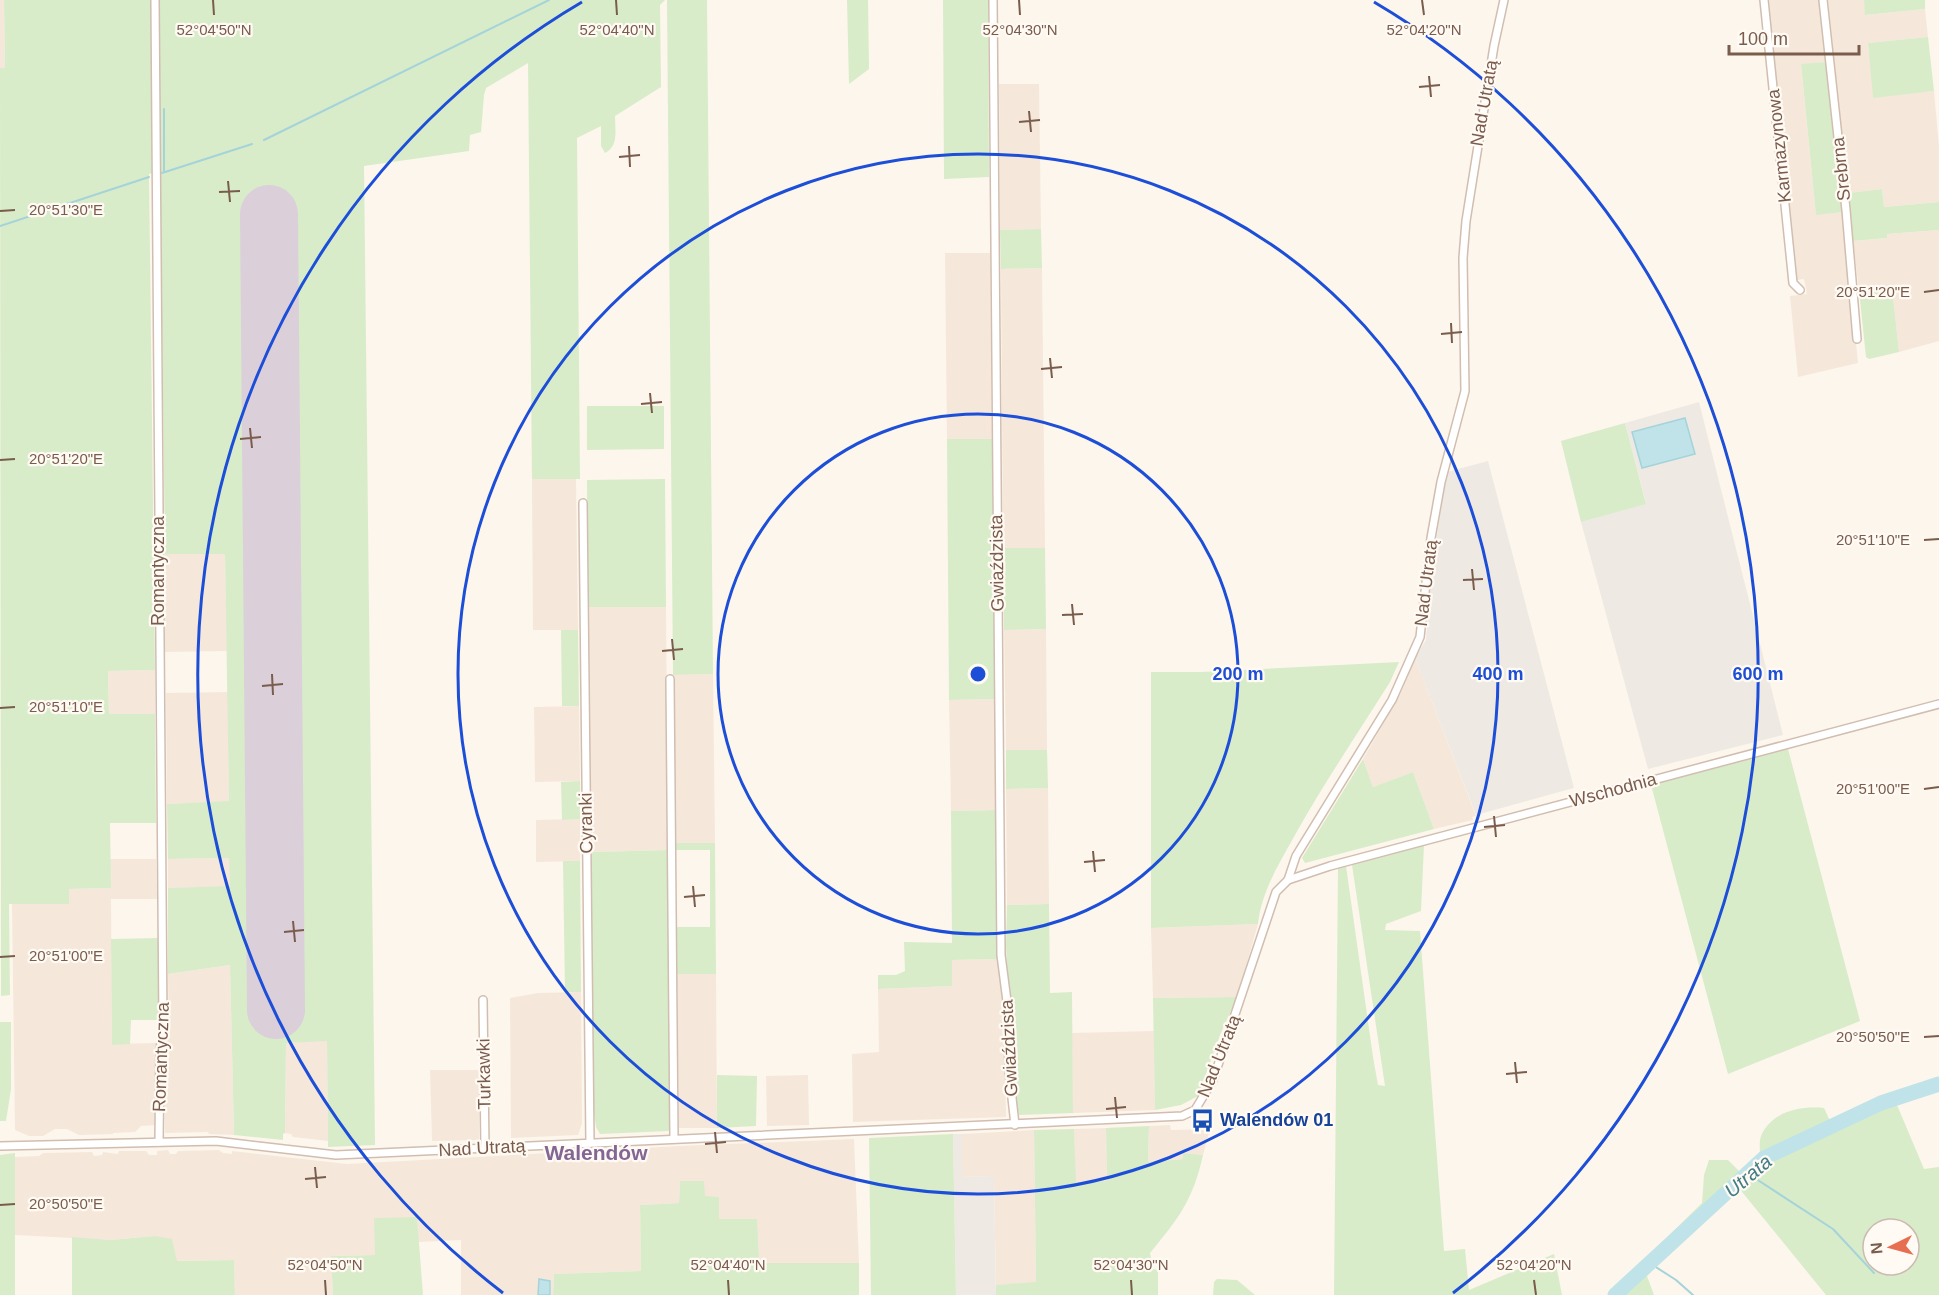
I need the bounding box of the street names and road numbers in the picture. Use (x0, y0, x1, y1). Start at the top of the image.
street label: Nad Utratą (1467, 57, 1502, 148)
street label: Karmazynowa (1763, 87, 1795, 204)
street label: Srebrna (1828, 135, 1854, 202)
street label: Gwiaździsta (986, 513, 1008, 612)
street label: Romantyczna (148, 515, 168, 626)
street label: Nad Utratą (1411, 538, 1441, 627)
street label: Wschodnia (1567, 769, 1660, 811)
street label: Cyranki (575, 792, 597, 854)
street label: Gwiaździsta (996, 998, 1022, 1097)
street label: Romantyczna (149, 1001, 173, 1112)
street label: Nad Utratą (1193, 1011, 1245, 1100)
street label: Turkawki (473, 1038, 495, 1110)
street label: Nad Utratą (438, 1136, 527, 1160)

